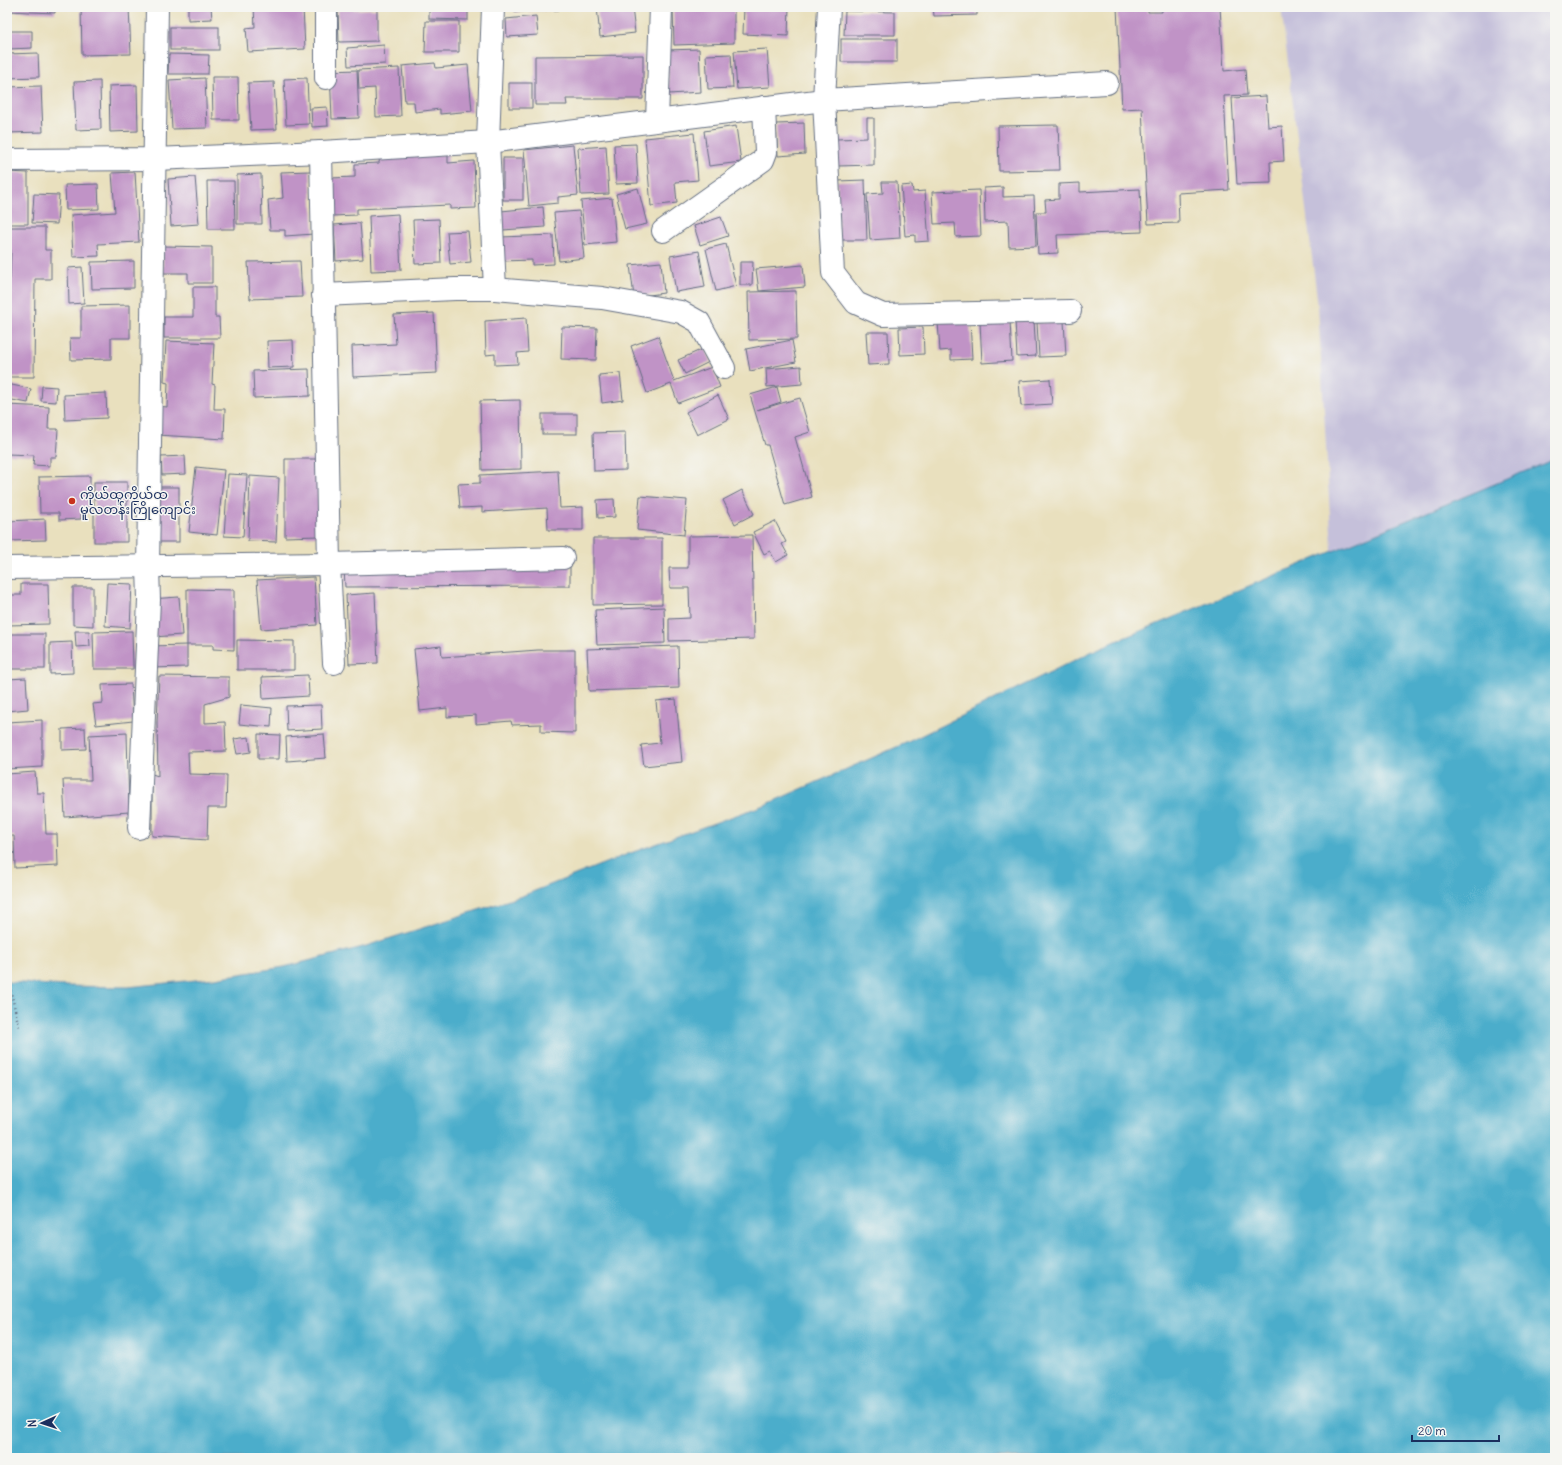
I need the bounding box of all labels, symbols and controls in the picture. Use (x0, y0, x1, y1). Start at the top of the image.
place label: ကိုယ်ထူကိုယ်ထ မူလတန်းကြိုကျောင်း (80, 486, 196, 520)
marker: ကိုယ်ထူကိုယ်ထ မူလတန်းကြိုကျောင်း (67, 496, 77, 506)
north arrow (22, 1403, 62, 1443)
scale bar (1412, 1417, 1499, 1443)
text: N (25, 1419, 39, 1428)
text: 20 m (1418, 1423, 1446, 1438)

